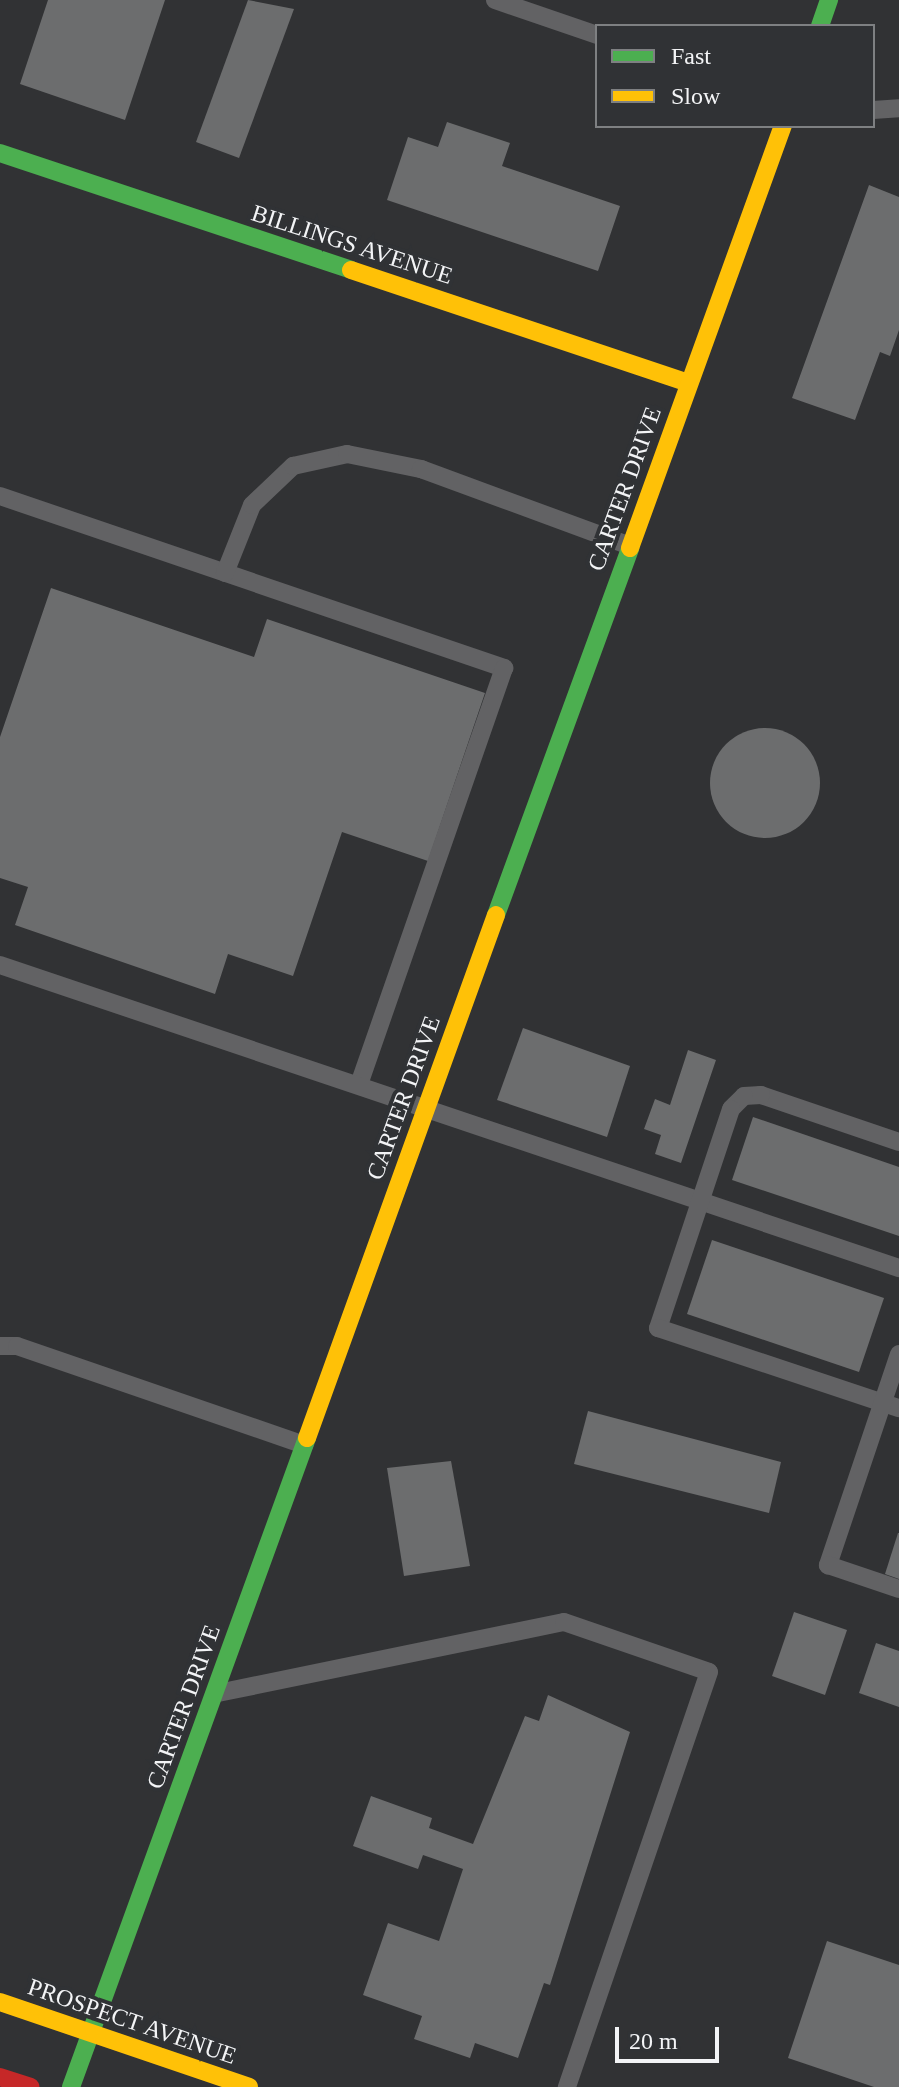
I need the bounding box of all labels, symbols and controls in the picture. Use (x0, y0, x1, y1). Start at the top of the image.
legend (595, 24, 875, 128)
text: Fast (671, 43, 711, 69)
text: Slow (671, 83, 720, 109)
street label: BILLINGS AVENUE (247, 199, 457, 291)
street label: CARTER DRIVE (582, 403, 668, 575)
street label: CARTER DRIVE (361, 1012, 447, 1184)
street label: CARTER DRIVE (141, 1621, 227, 1793)
street label: PROSPECT AVENUE (23, 1973, 241, 2071)
scale bar (619, 2011, 723, 2061)
text: 20 m (629, 2028, 678, 2054)

